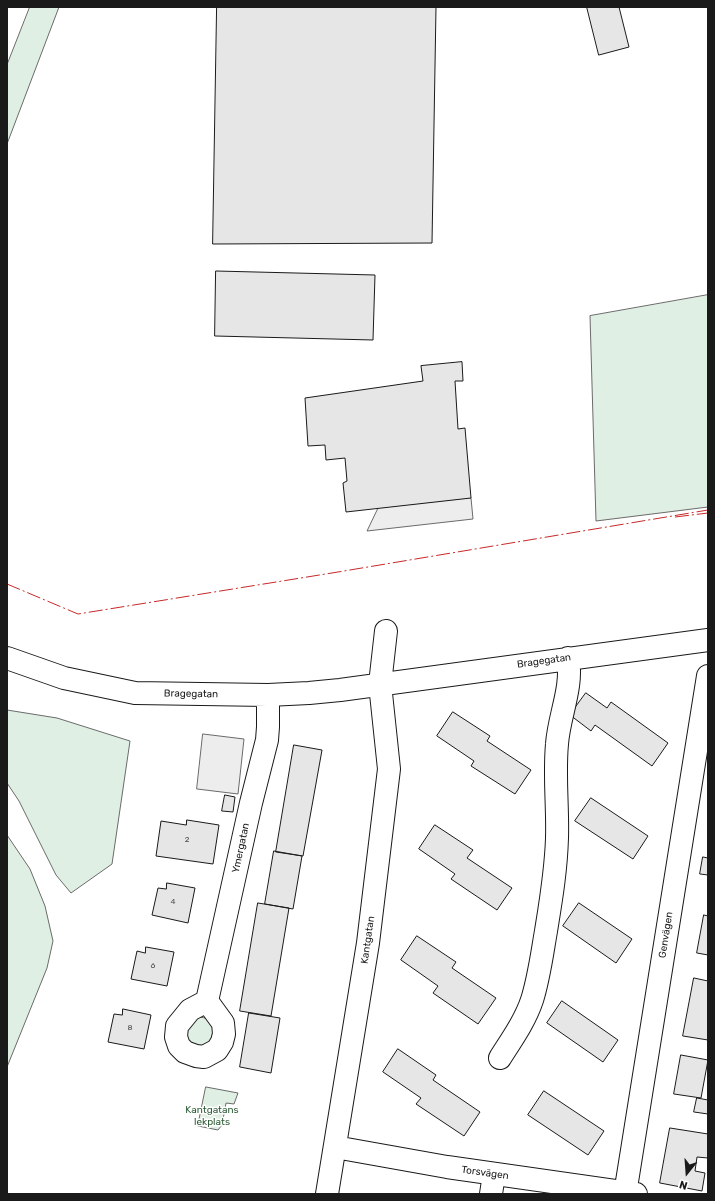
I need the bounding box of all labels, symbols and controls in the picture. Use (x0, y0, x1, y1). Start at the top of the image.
street label: Bragegatan (516, 651, 572, 671)
street label: Bragegatan (164, 688, 218, 700)
street label: Ymergatan (230, 822, 252, 874)
house number: 2 (185, 835, 189, 845)
house number: 4 (171, 897, 175, 907)
street label: Genvägen (656, 911, 676, 959)
street label: Kantgatan (359, 915, 377, 965)
house number: 6 (151, 961, 155, 971)
house number: 8 (127, 1023, 133, 1033)
park label: Kantgatans lekplats (185, 1104, 239, 1128)
north arrow (667, 1153, 707, 1193)
street label: Torsvägen (461, 1164, 509, 1182)
text: N (678, 1178, 689, 1192)

